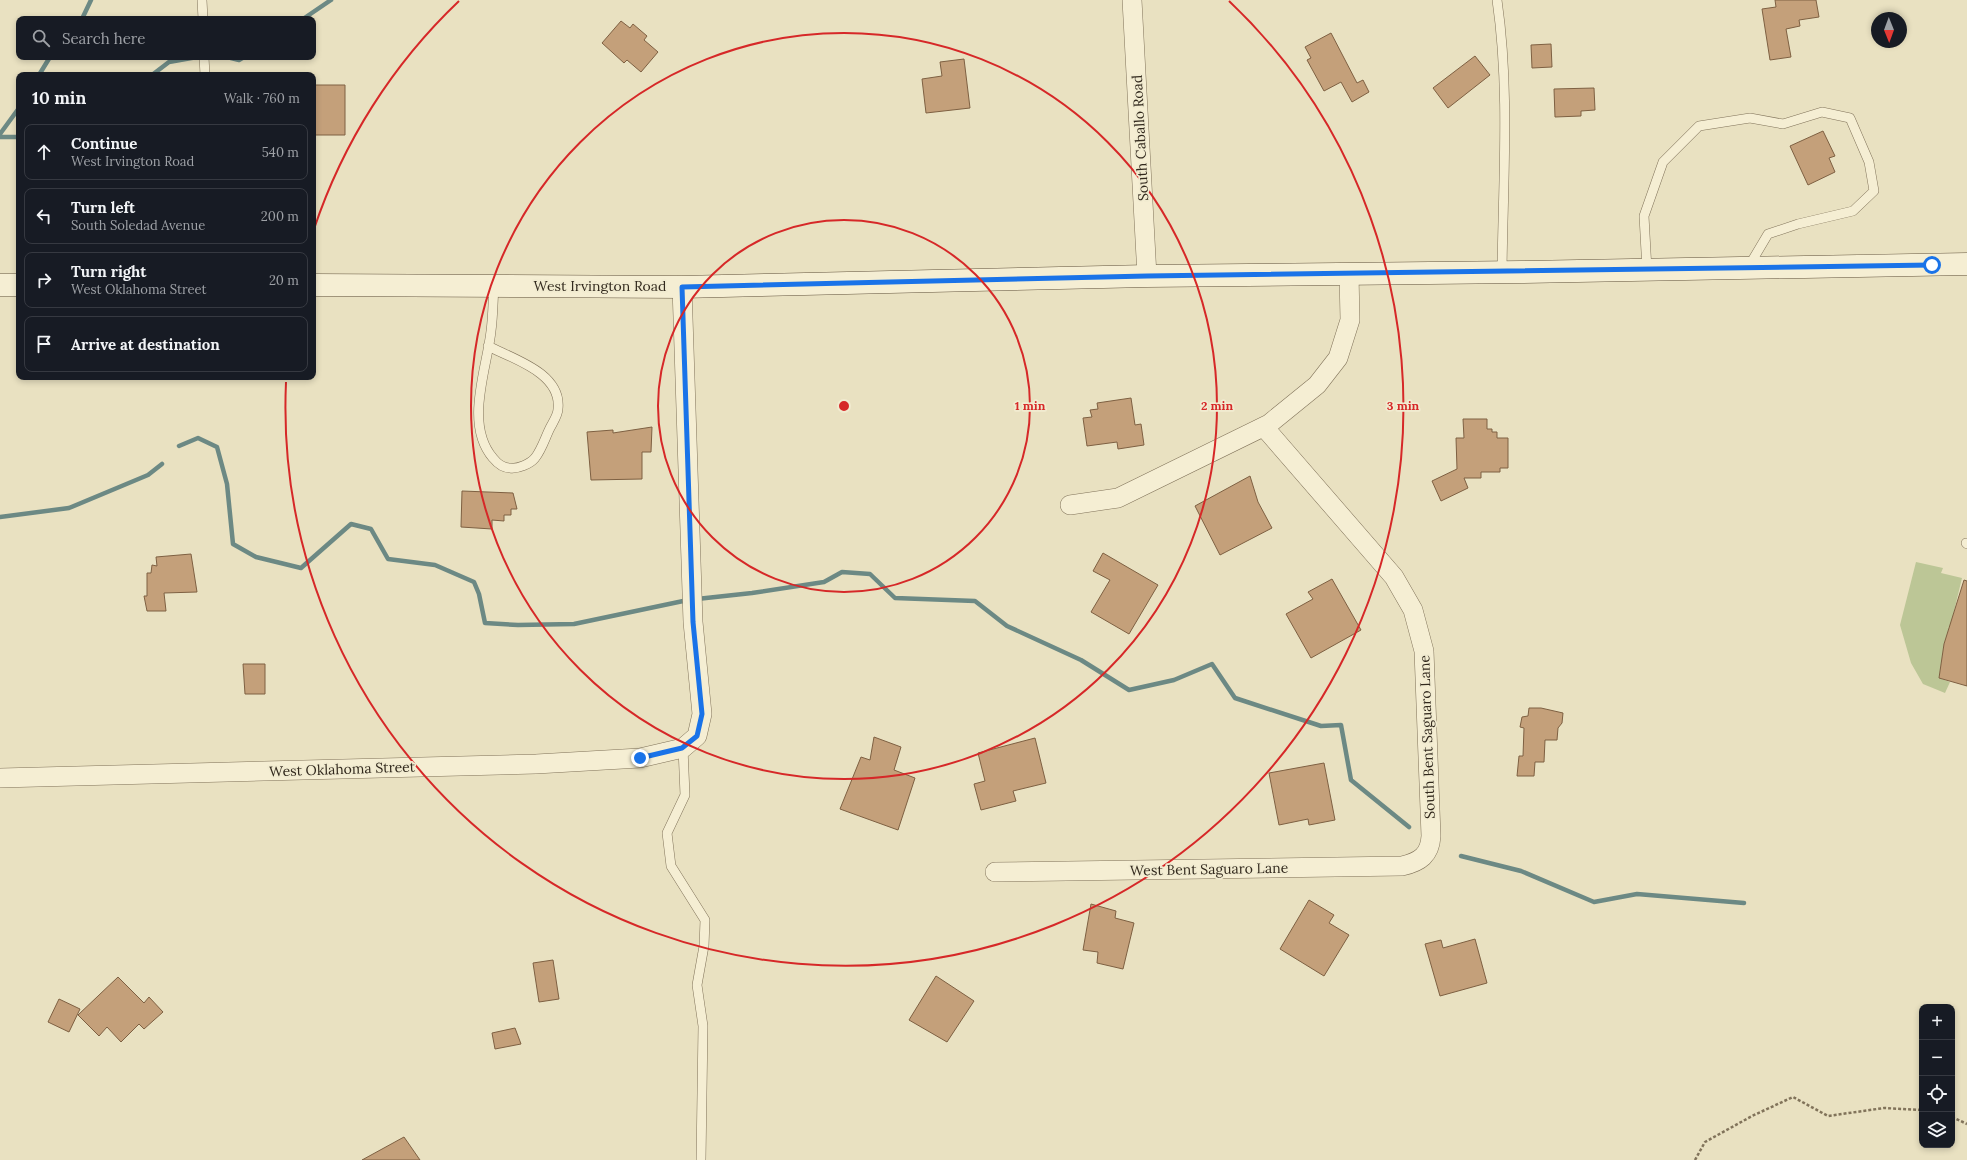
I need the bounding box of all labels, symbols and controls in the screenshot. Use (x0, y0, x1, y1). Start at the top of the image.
north arrow (1871, 12, 1907, 48)
search box (16, 16, 316, 60)
icon: search (30, 27, 52, 49)
text: Search here (62, 29, 145, 48)
street label: South Caballo Road (1128, 74, 1152, 202)
text: 10 min (32, 87, 86, 109)
text: Walk · 760 m (224, 90, 300, 107)
text: Continue (71, 134, 137, 153)
icon: ahead (33, 141, 55, 163)
text: 540 m (262, 144, 299, 161)
text: West Irvington Road (71, 153, 194, 170)
text: Turn left (71, 198, 135, 217)
icon: left (33, 205, 55, 227)
text: 200 m (261, 208, 299, 225)
text: South Soledad Avenue (71, 217, 205, 234)
route start (1923, 256, 1941, 274)
text: Turn right (71, 262, 147, 281)
icon: right (33, 269, 55, 291)
text: 20 m (269, 272, 299, 289)
street label: West Irvington Road (534, 277, 666, 295)
text: West Oklahoma Street (71, 281, 207, 298)
icon: arrive (33, 333, 55, 355)
text: Arrive at destination (71, 335, 220, 354)
text: 1 min (1015, 398, 1046, 413)
text: 2 min (1201, 398, 1233, 413)
text: 3 min (1387, 398, 1420, 413)
centre of rings (837, 399, 851, 413)
street label: South Bent Saguaro Lane (1415, 654, 1439, 819)
route end (631, 749, 649, 767)
street label: West Oklahoma Street (269, 757, 416, 781)
street label: West Bent Saguaro Lane (1130, 859, 1289, 879)
map controls (1919, 1004, 1955, 1148)
button: + (1919, 1004, 1955, 1040)
button: − (1919, 1040, 1955, 1076)
button: locate (1919, 1076, 1955, 1112)
button: layers (1919, 1112, 1955, 1148)

